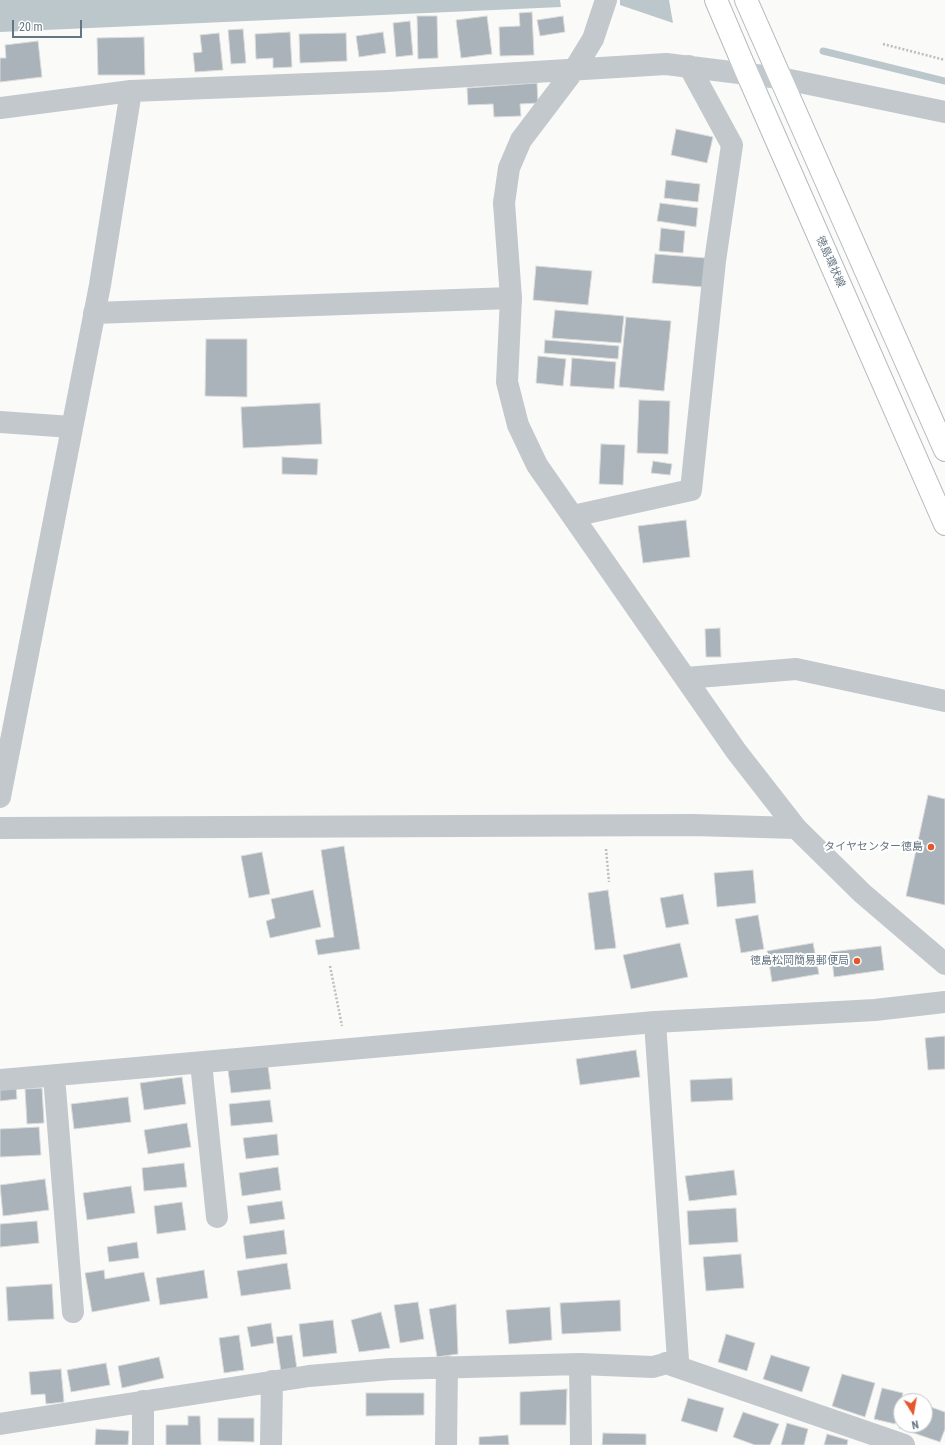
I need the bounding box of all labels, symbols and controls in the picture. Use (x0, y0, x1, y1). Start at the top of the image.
scale bar (14, 12, 84, 38)
text: 20 m (19, 20, 43, 34)
street label: 徳島環状線 (813, 234, 847, 290)
place label: タイヤセンター徳島 (824, 840, 923, 854)
marker: タイヤセンター徳島 (926, 842, 936, 852)
place label: 徳島松岡簡易郵便局 (750, 954, 849, 968)
marker: 徳島松岡簡易郵便局 (852, 956, 862, 966)
north arrow (893, 1393, 933, 1433)
text: N (911, 1417, 920, 1431)

